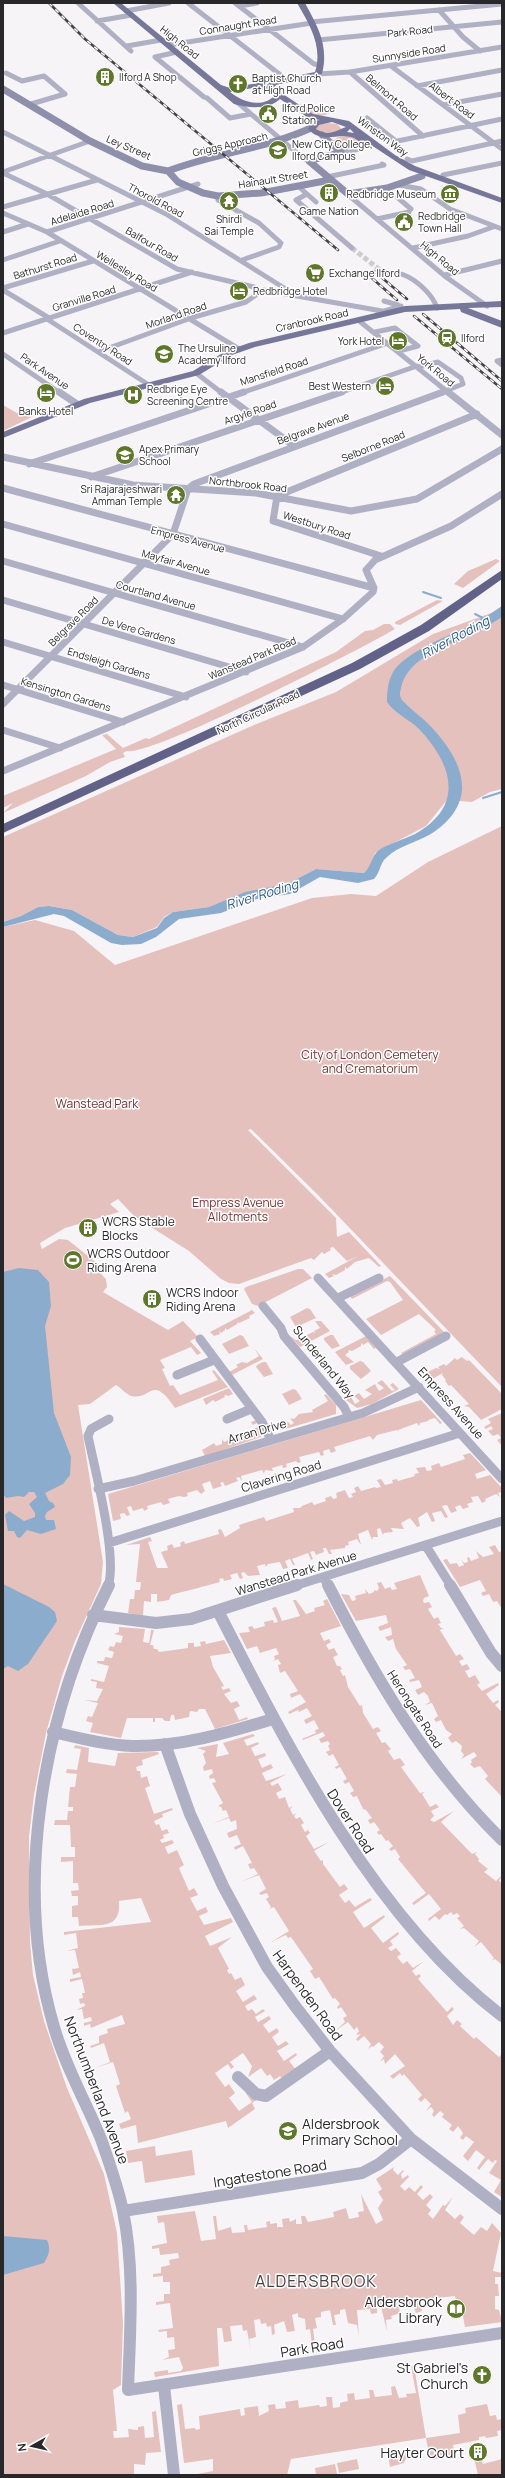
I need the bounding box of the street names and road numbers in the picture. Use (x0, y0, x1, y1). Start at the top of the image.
street label: Connaught Road (198, 12, 278, 38)
street label: High Road (157, 22, 203, 62)
street label: Park Road (387, 22, 433, 40)
street label: Sunnyside Road (371, 40, 447, 66)
street label: Belmont Road (363, 71, 421, 123)
street label: Albert Road (426, 78, 478, 122)
street label: Winston Way (355, 113, 412, 160)
street label: Griggs Approach (191, 129, 269, 159)
street label: Ley Street (104, 131, 154, 163)
street label: Hainault Street (237, 167, 309, 191)
street label: Thorold Road (126, 179, 186, 221)
street label: Adelaide Road (48, 196, 116, 228)
street label: Balfour Road (123, 223, 181, 265)
street label: High Road (418, 238, 462, 278)
street label: Wellesley Road (94, 247, 160, 295)
street label: Bathurst Road (11, 250, 79, 282)
street label: Granville Road (51, 282, 117, 314)
street label: Morland Road (144, 298, 208, 332)
street label: Cranbrook Road (274, 305, 350, 335)
street label: Coventry Road (71, 320, 135, 368)
street label: Park Avenue (18, 349, 72, 393)
street label: York Road (414, 350, 458, 390)
street label: Mansfield Road (238, 353, 310, 389)
street label: Argyle Road (222, 396, 278, 428)
street label: Belgrave Avenue (275, 408, 351, 448)
street label: Selborne Road (339, 427, 407, 465)
street label: Northbrook Road (208, 473, 288, 495)
street label: Westbury Road (281, 507, 353, 543)
street label: Empress Avenue (149, 522, 227, 556)
street label: Mayfair Avenue (140, 546, 212, 578)
street label: Courtland Avenue (114, 577, 198, 613)
street label: Belgrave Road (45, 593, 101, 649)
street label: De Vere Gardens (100, 613, 178, 647)
street label: Wanstead Park Road (206, 633, 298, 683)
street label: Endsleigh Gardens (66, 644, 152, 682)
street label: Kensington Gardens (19, 674, 113, 714)
street label: North Circular Road (214, 687, 302, 737)
street label: Sunderland Way (289, 1322, 359, 1403)
street label: Empress Avenue (414, 1363, 488, 1443)
street label: Arran Drive (226, 1415, 288, 1447)
street label: Clavering Road (239, 1456, 323, 1496)
street label: Wanstead Park Avenue (233, 1546, 359, 1600)
street label: Herongate Road (383, 1667, 447, 1751)
street label: Dover Road (323, 1785, 379, 1857)
street label: Harpenden Road (269, 1946, 347, 2044)
street label: Northumberland Avenue (60, 2013, 134, 2167)
street label: Ingatestone Road (212, 2155, 328, 2191)
street label: Park Road (279, 2333, 345, 2361)

